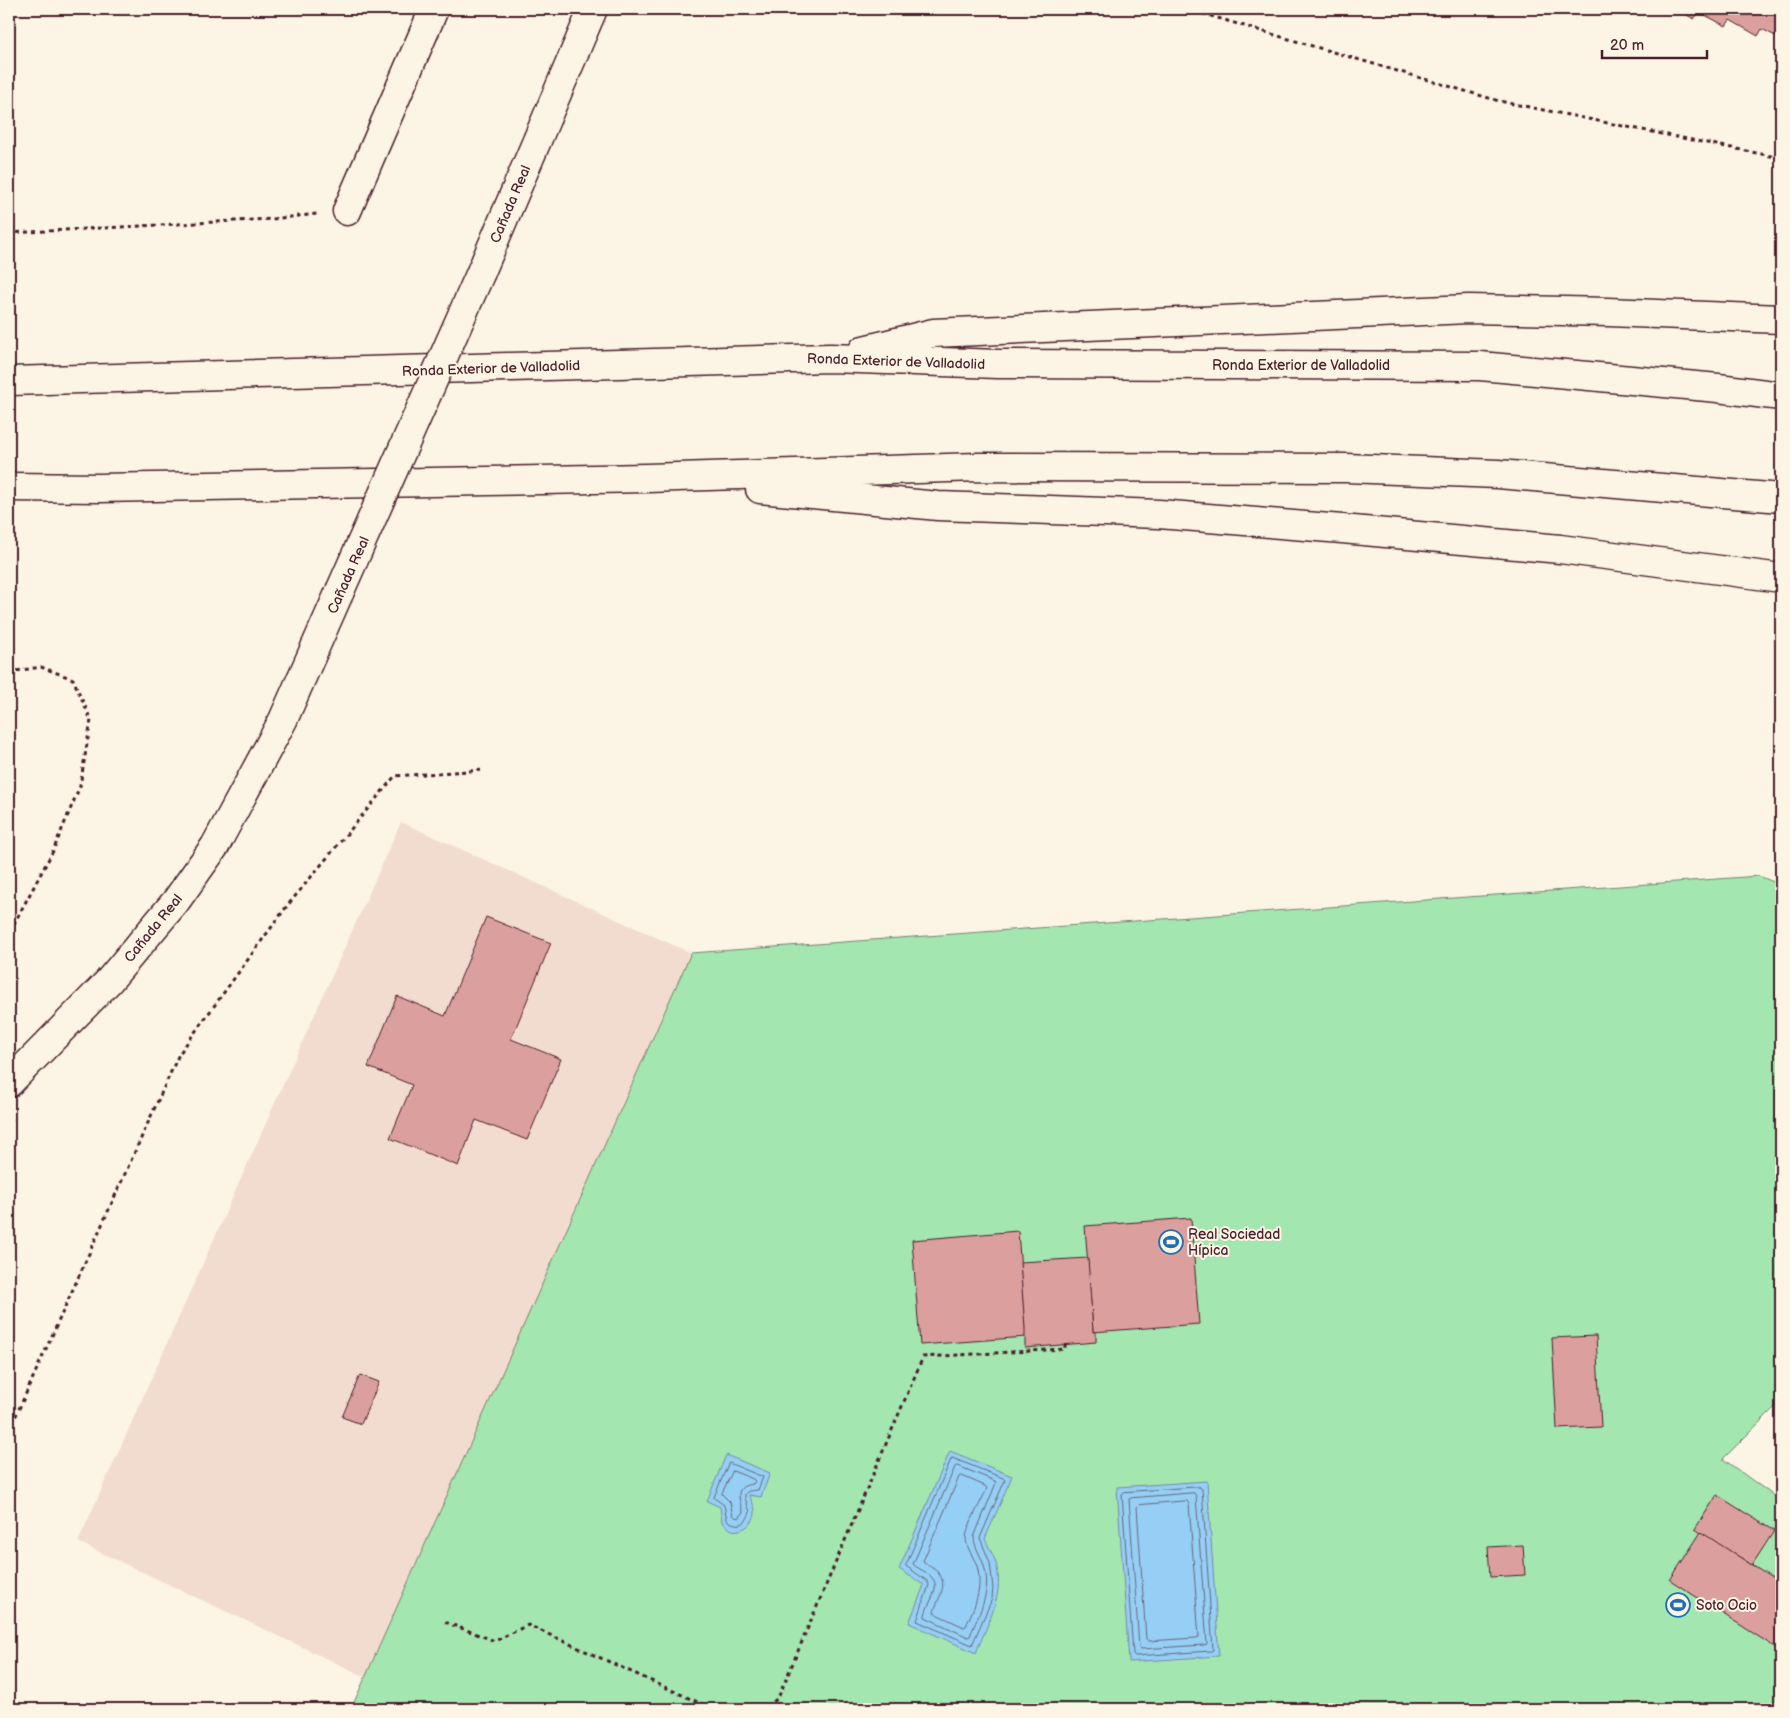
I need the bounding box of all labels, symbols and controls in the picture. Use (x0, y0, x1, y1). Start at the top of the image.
scale bar (1602, 28, 1708, 60)
text: 20 m (1610, 36, 1644, 55)
street label: Cañada Real (486, 163, 534, 246)
street label: Ronda Exterior de Valladolid (807, 350, 985, 373)
street label: Ronda Exterior de Valladolid (402, 357, 580, 380)
street label: Ronda Exterior de Valladolid (1212, 357, 1390, 374)
street label: Cañada Real (324, 534, 373, 616)
street label: Cañada Real (121, 891, 186, 966)
place label: Real Sociedad Hípica (1188, 1226, 1280, 1259)
sports icon: Real Sociedad Hípica (1158, 1229, 1184, 1255)
sports icon: Soto Ocio (1665, 1592, 1691, 1618)
place label: Soto Ocio (1696, 1597, 1757, 1614)

